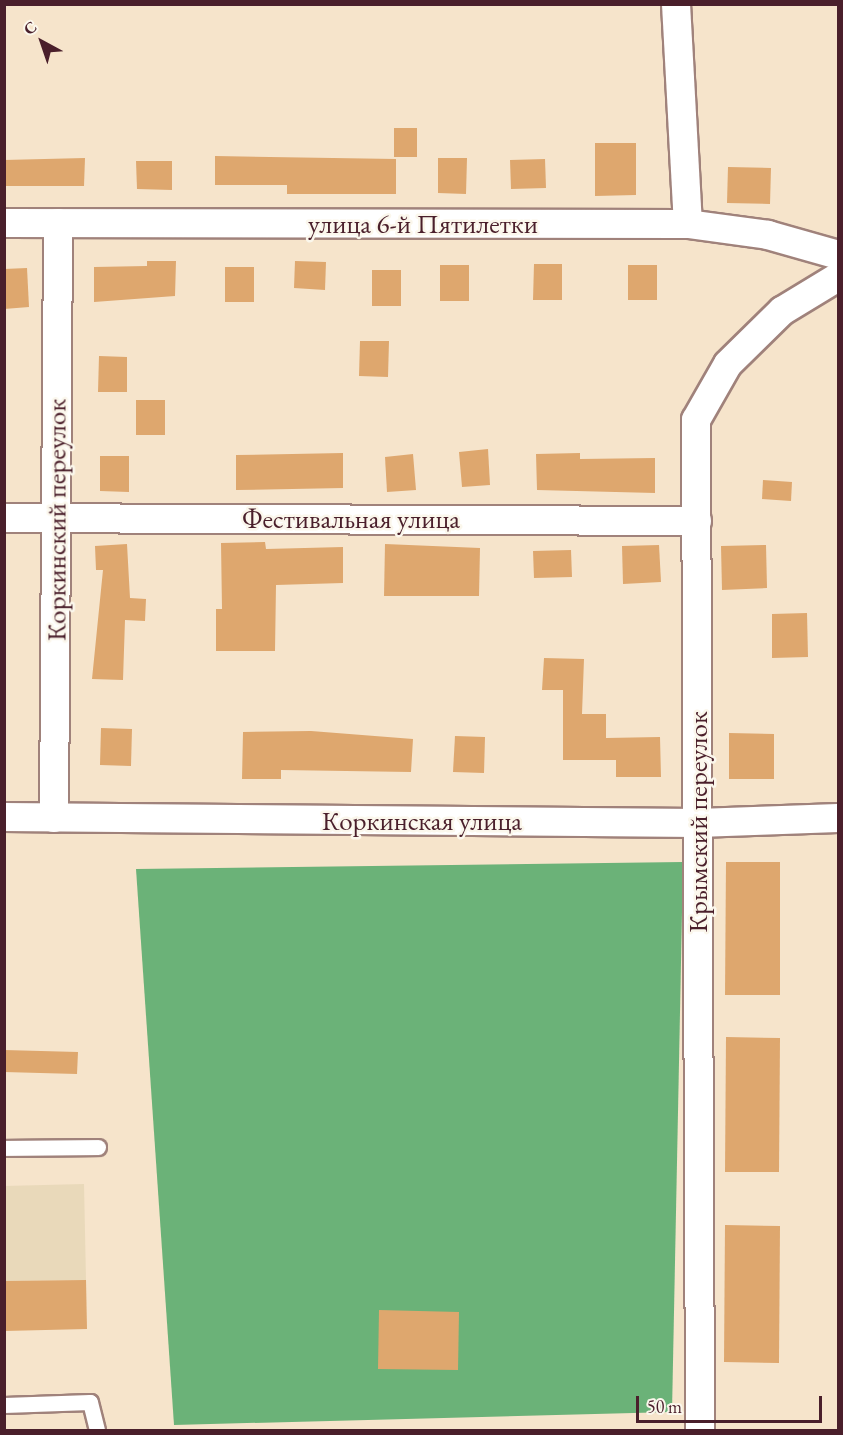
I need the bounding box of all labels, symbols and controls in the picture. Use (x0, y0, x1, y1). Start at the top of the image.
north arrow (12, 12, 72, 72)
text: С (19, 16, 41, 40)
street label: улица 6-й Пятилетки (308, 208, 538, 240)
street label: Коркинский переулок (40, 399, 72, 641)
street label: Фестивальная улица (242, 503, 460, 535)
street label: Крымский переулок (682, 711, 714, 933)
street label: Коркинская улица (322, 805, 522, 837)
scale bar (639, 1384, 825, 1422)
text: 50 m (647, 1395, 682, 1418)

